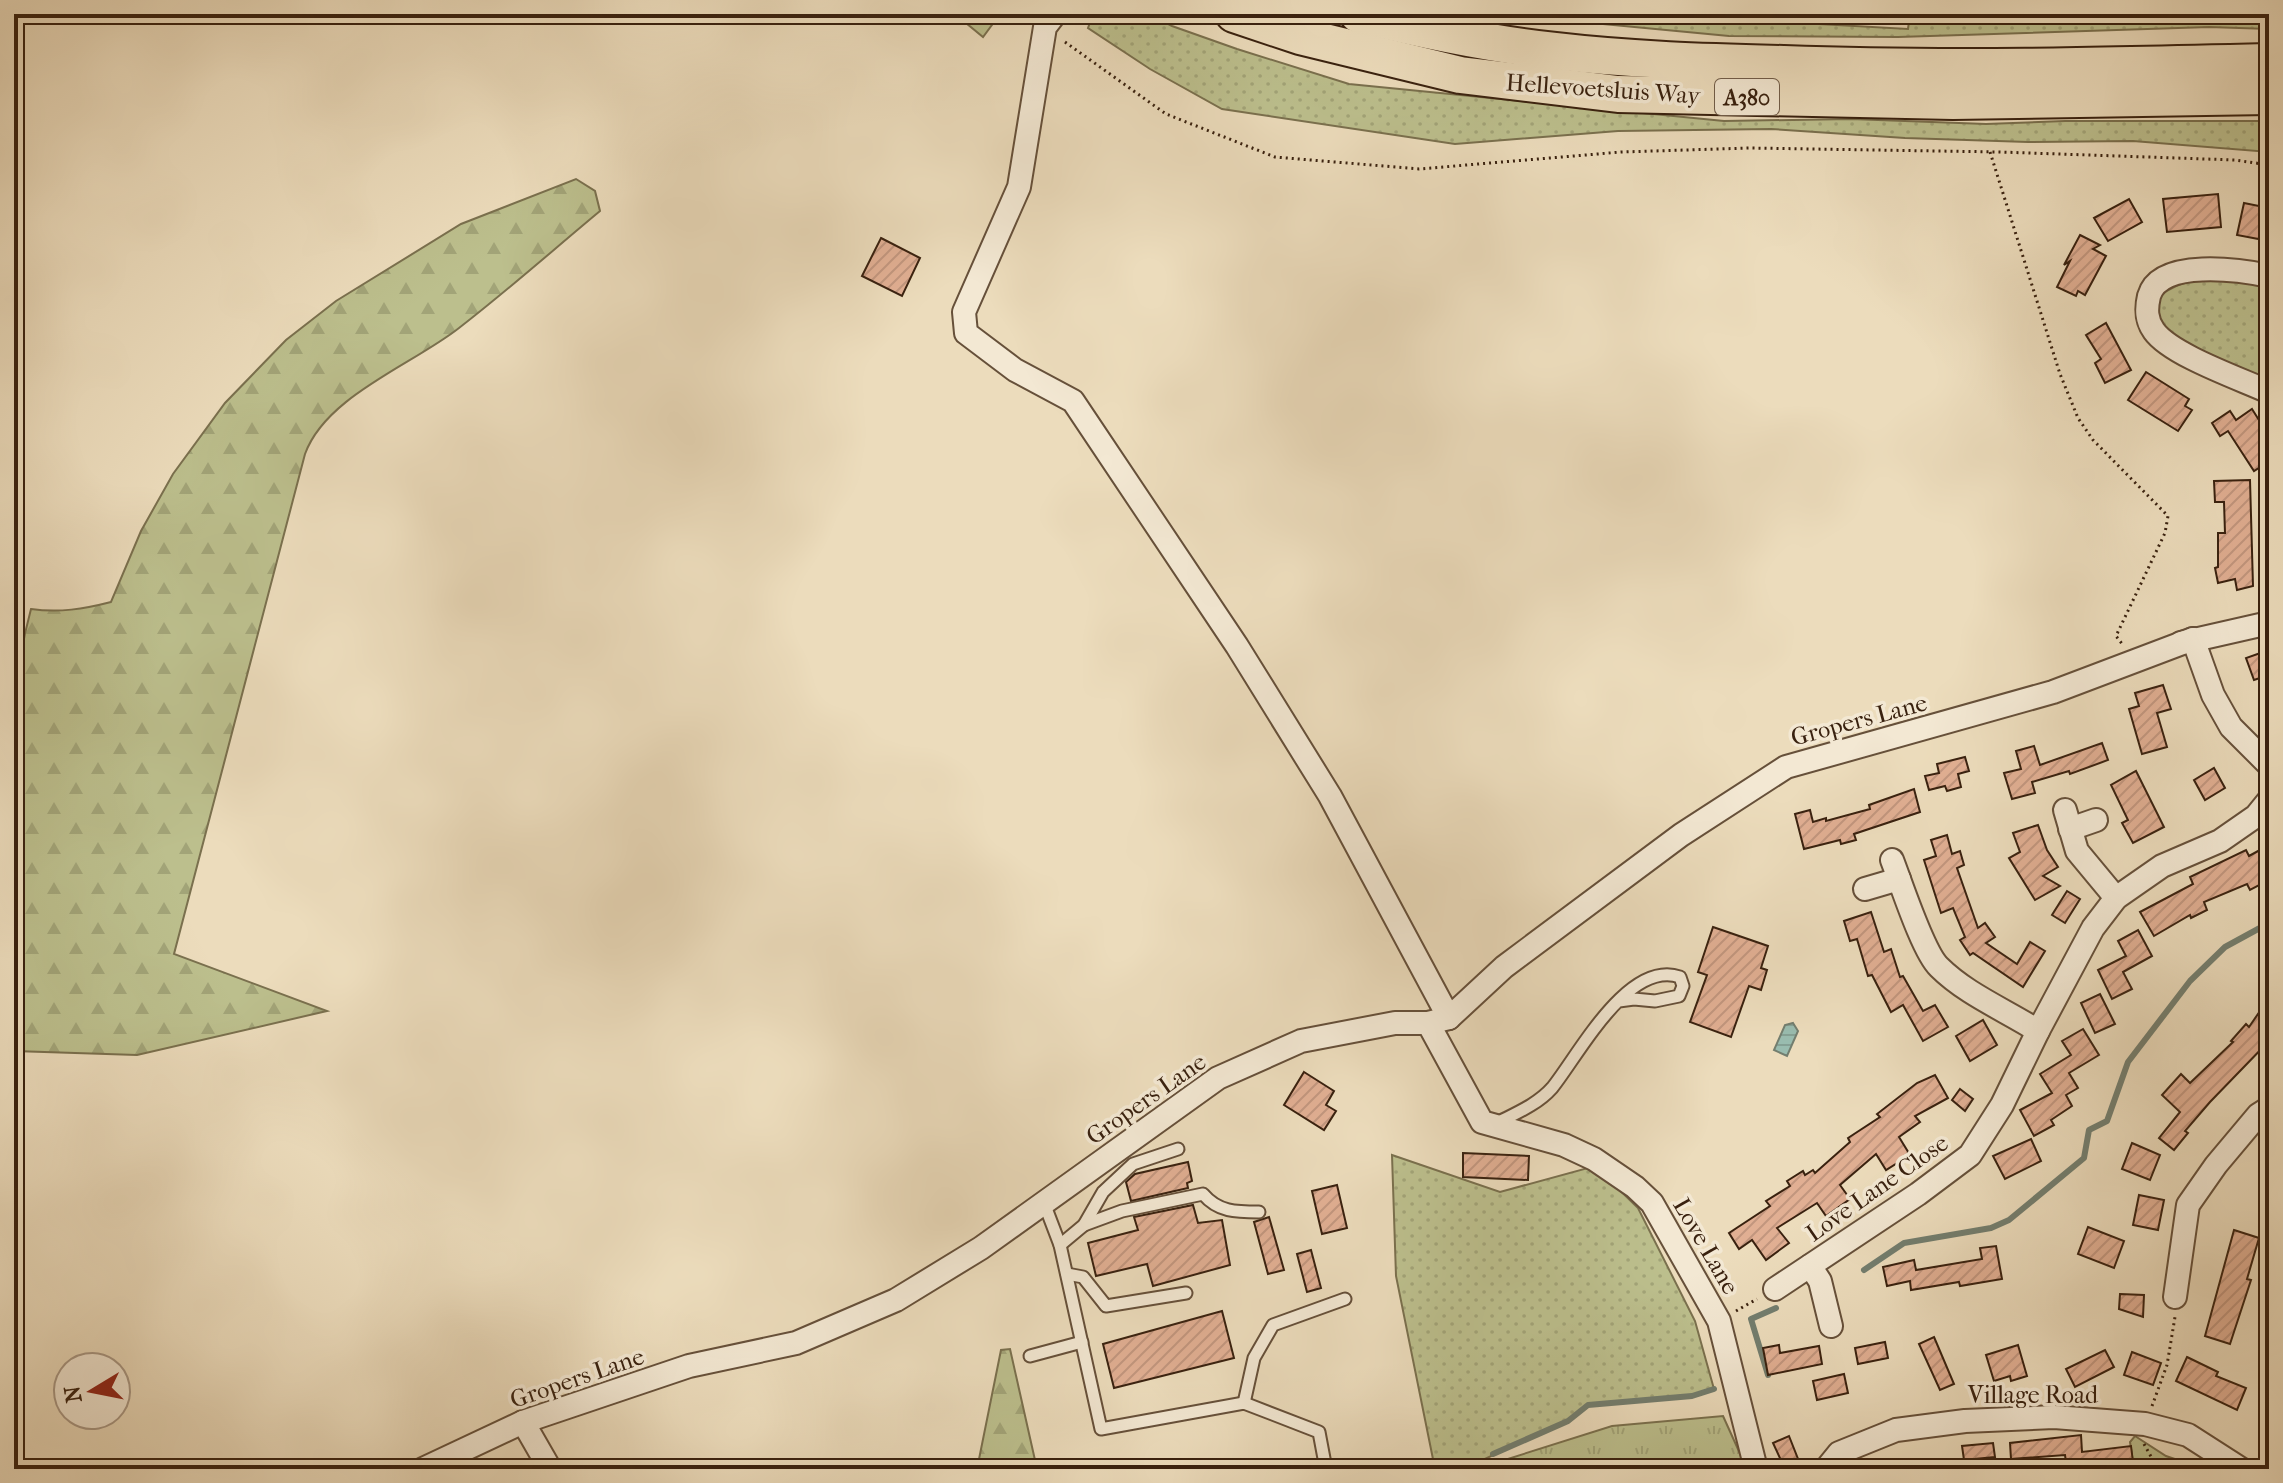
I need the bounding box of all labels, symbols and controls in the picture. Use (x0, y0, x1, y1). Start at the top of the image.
street label: Hellevoetsluis Way (1505, 68, 1702, 110)
road number: A380 (1715, 79, 1779, 115)
street label: Gropers Lane (1788, 688, 1930, 752)
street label: Gropers Lane (1081, 1047, 1211, 1151)
street label: Love Lane Close (1801, 1129, 1953, 1247)
street label: Love Lane (1667, 1193, 1745, 1299)
street label: Gropers Lane (506, 1342, 648, 1414)
north arrow (52, 1351, 132, 1431)
street label: Village Road (1967, 1381, 2099, 1409)
text: N (59, 1384, 88, 1405)

